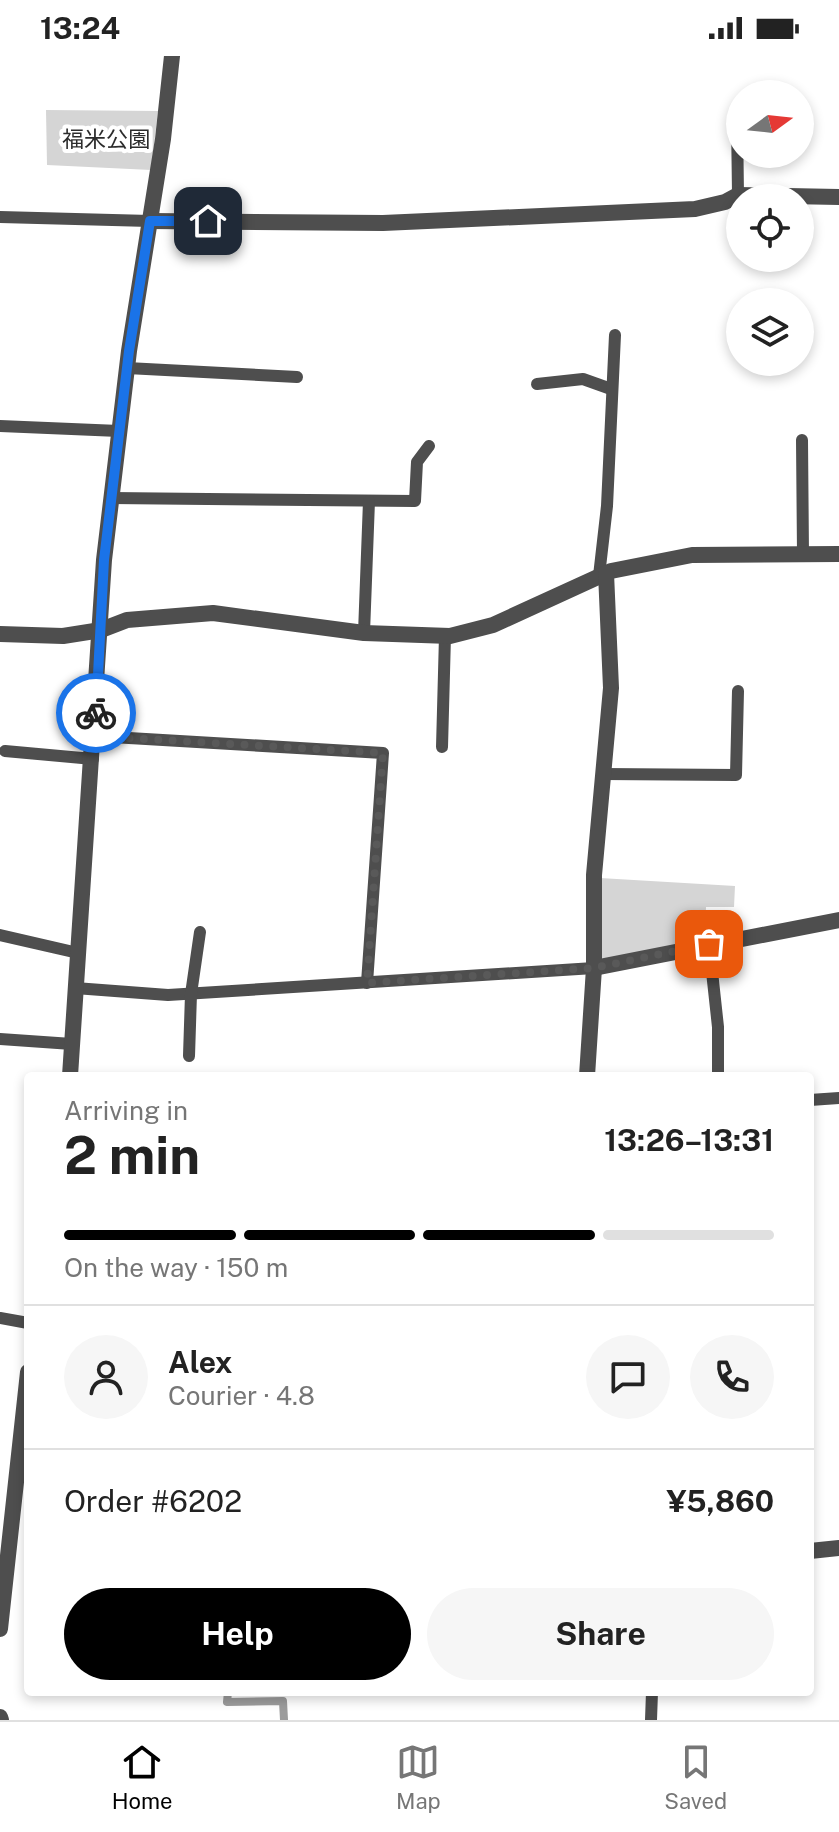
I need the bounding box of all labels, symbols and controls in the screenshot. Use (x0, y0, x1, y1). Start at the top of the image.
text: 13:24 (40, 10, 120, 46)
north arrow (726, 80, 814, 168)
map controls (726, 80, 814, 376)
park label: 福米公園 (62, 126, 150, 152)
button: locate (726, 184, 814, 272)
pin (174, 187, 242, 255)
icon: home (186, 199, 230, 243)
button: layers (726, 288, 814, 376)
courier (56, 673, 136, 753)
icon: bike (74, 691, 118, 735)
pin (675, 910, 743, 978)
icon: bag (687, 922, 731, 966)
text: Arriving in (64, 1095, 188, 1126)
text: 13:26–13:31 (604, 1122, 774, 1158)
text: 2 min (64, 1125, 200, 1186)
text: On the way · 150 m (64, 1252, 288, 1283)
button: person (64, 1335, 148, 1419)
button: chat (586, 1335, 670, 1419)
button: phone (690, 1335, 774, 1419)
text: Alex (168, 1344, 232, 1380)
text: Courier · 4.8 (168, 1380, 315, 1411)
text: Order #6202 (64, 1483, 242, 1519)
text: ¥5,860 (667, 1483, 774, 1519)
button: Help (64, 1588, 411, 1680)
button: Share (427, 1588, 774, 1680)
tab: Home (112, 1740, 172, 1814)
tab: Map (396, 1740, 441, 1814)
tab: Saved (664, 1740, 727, 1814)

